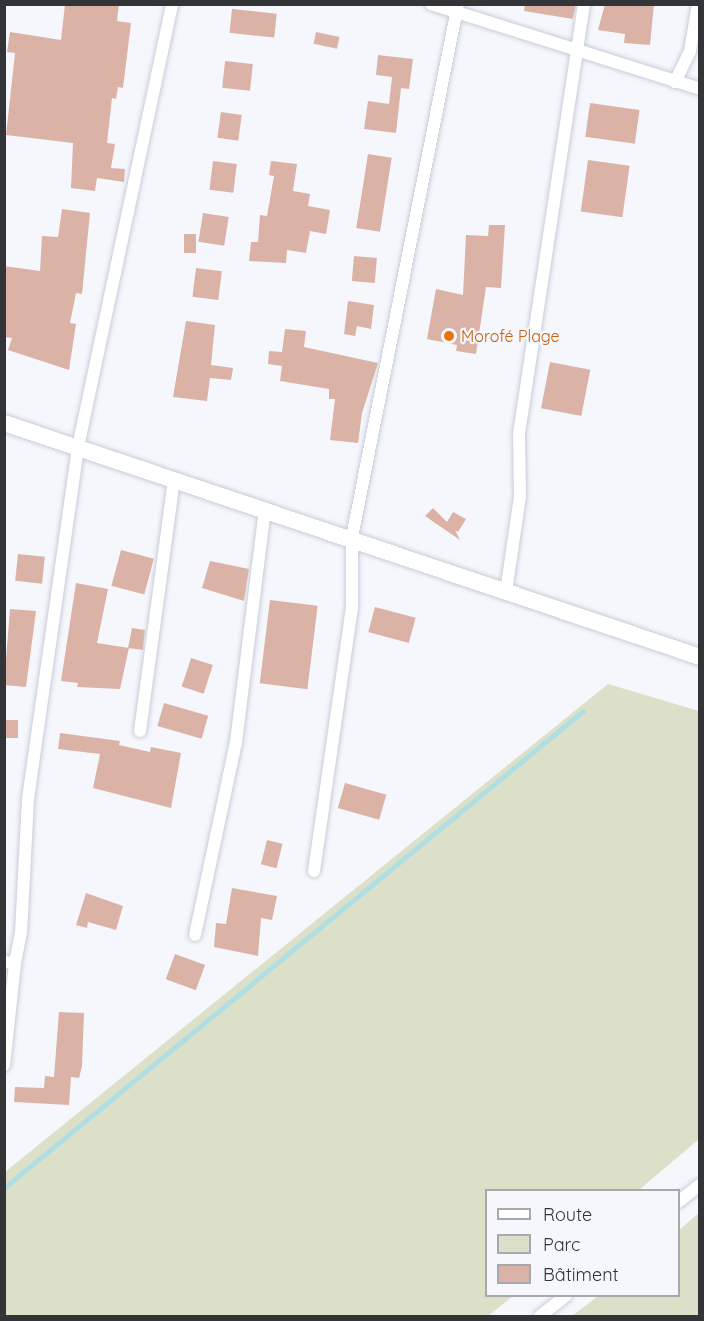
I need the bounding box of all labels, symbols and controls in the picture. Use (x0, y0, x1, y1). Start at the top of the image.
place label: Morofé Plage (461, 326, 560, 346)
marker: Morofé Plage (442, 329, 456, 343)
legend (485, 1189, 680, 1297)
text: Route (543, 1203, 592, 1226)
text: Parc (543, 1233, 580, 1256)
text: Bâtiment (543, 1263, 619, 1286)

